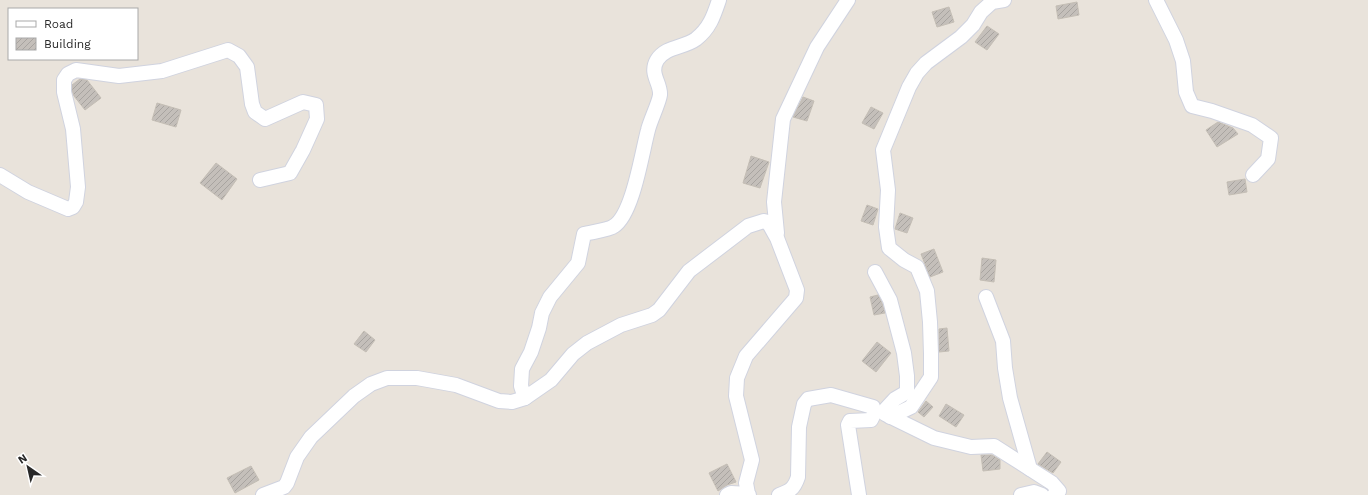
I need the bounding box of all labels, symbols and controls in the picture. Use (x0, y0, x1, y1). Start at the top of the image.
legend (8, 8, 138, 60)
text: Road (44, 17, 73, 31)
text: Building (44, 37, 91, 51)
north arrow (8, 447, 48, 487)
text: N (16, 451, 30, 467)

